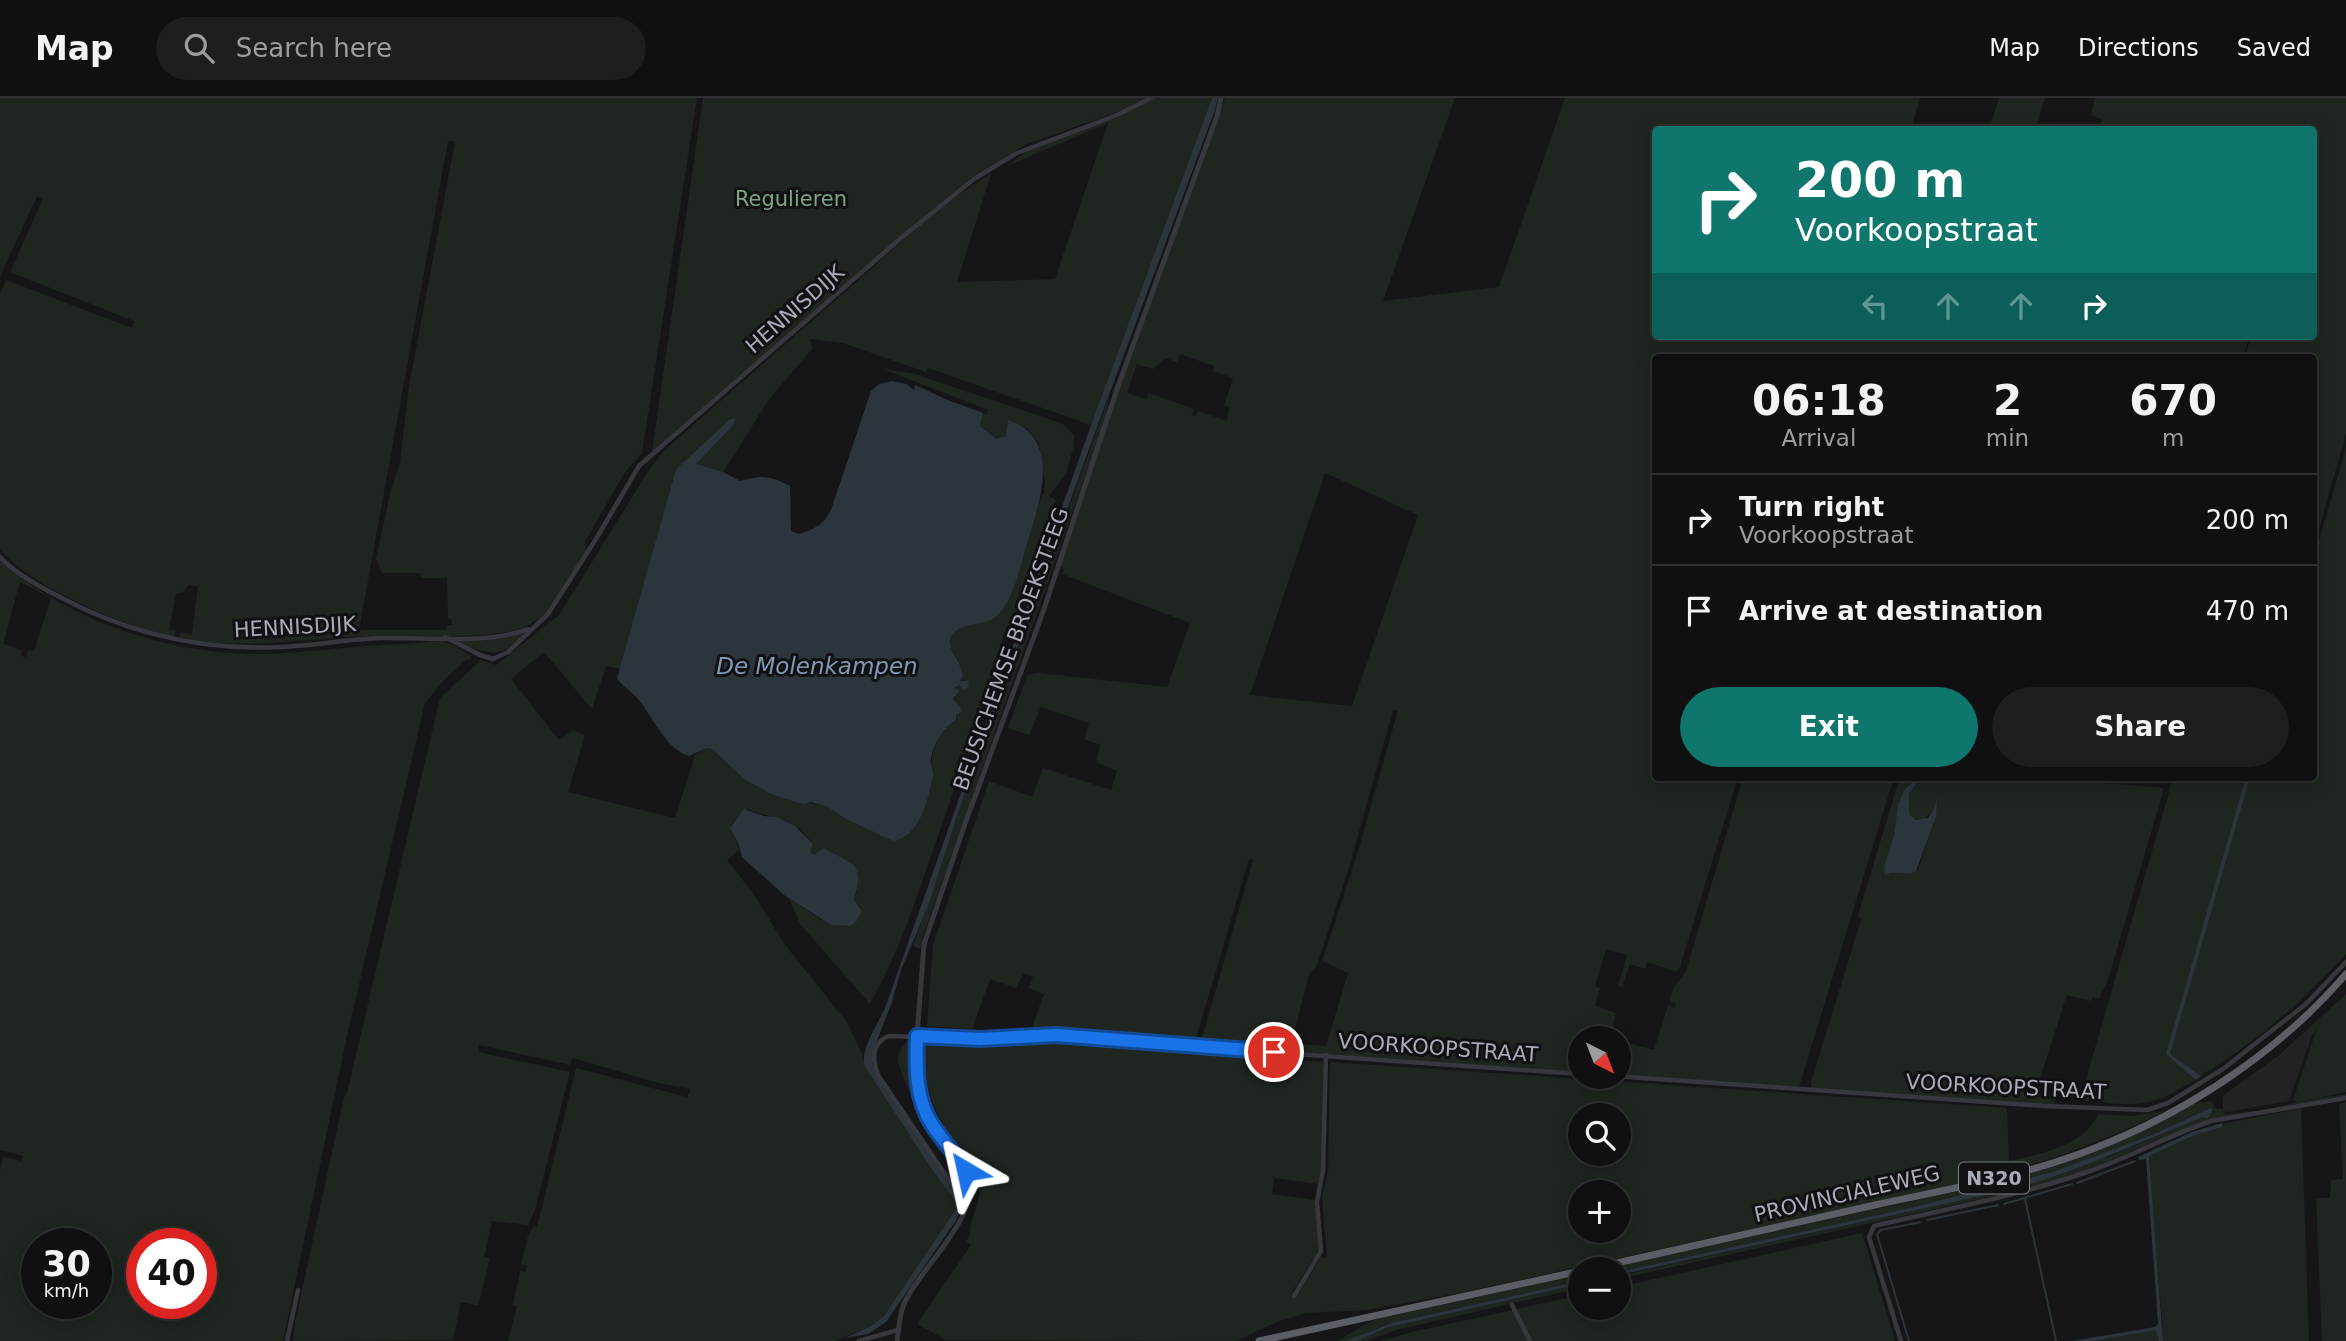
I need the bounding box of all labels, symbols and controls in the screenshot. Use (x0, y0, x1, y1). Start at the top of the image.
search box (156, 17, 646, 80)
text: Map (35, 29, 114, 68)
icon: search (180, 29, 218, 67)
text: Search here (236, 33, 392, 63)
text: Map (1989, 34, 2040, 62)
text: Directions (2078, 34, 2199, 62)
text: Saved (2237, 34, 2311, 62)
text: 200 m (1795, 152, 1965, 209)
icon: right (1680, 154, 1771, 245)
park label: Regulieren (735, 187, 847, 211)
text: Voorkoopstraat (1795, 211, 2038, 249)
street label: HENNISDIJK (741, 259, 850, 358)
icon: left (1856, 287, 1894, 325)
icon: ahead (1929, 287, 1967, 325)
icon: ahead (2002, 287, 2040, 325)
icon: right (2075, 287, 2113, 325)
text: 06:18 (1752, 376, 1886, 425)
text: 2 (1993, 376, 2022, 425)
text: 670 (2129, 376, 2217, 425)
text: Arrival (1782, 425, 1856, 451)
text: min (1986, 425, 2029, 451)
text: m (2162, 425, 2184, 451)
text: Turn right (1739, 492, 1884, 522)
icon: right (1680, 501, 1718, 539)
street label: BEUSICHEMSE BROEKSTEEG (949, 504, 1073, 794)
text: 200 m (2206, 505, 2289, 535)
text: Voorkoopstraat (1739, 522, 1913, 548)
icon: arrive (1680, 592, 1718, 630)
text: Arrive at destination (1739, 596, 2043, 626)
text: 470 m (2206, 596, 2289, 626)
street label: HENNISDIJK (233, 612, 358, 642)
water label: De Molenkampen (716, 653, 918, 679)
button: Exit (1680, 687, 1978, 767)
button: Share (1992, 687, 2289, 767)
pin (1244, 1022, 1304, 1082)
north arrow (1568, 1026, 1631, 1088)
map controls (1568, 1026, 1631, 1320)
street label: VOORKOOPSTRAAT (1337, 1029, 1539, 1067)
icon: arrive (1255, 1033, 1293, 1071)
street label: VOORKOOPSTRAAT (1905, 1070, 2107, 1104)
button: search (1568, 1103, 1631, 1166)
position arrow (929, 1134, 1003, 1208)
street label: PROVINCIALEWEG (1752, 1161, 1942, 1227)
road number: N320 (1959, 1162, 2029, 1194)
button: + (1568, 1180, 1631, 1243)
speed limit sign: 40 (126, 1228, 217, 1319)
text: 30 (42, 1244, 91, 1284)
button: − (1568, 1257, 1631, 1320)
text: km/h (44, 1280, 89, 1301)

